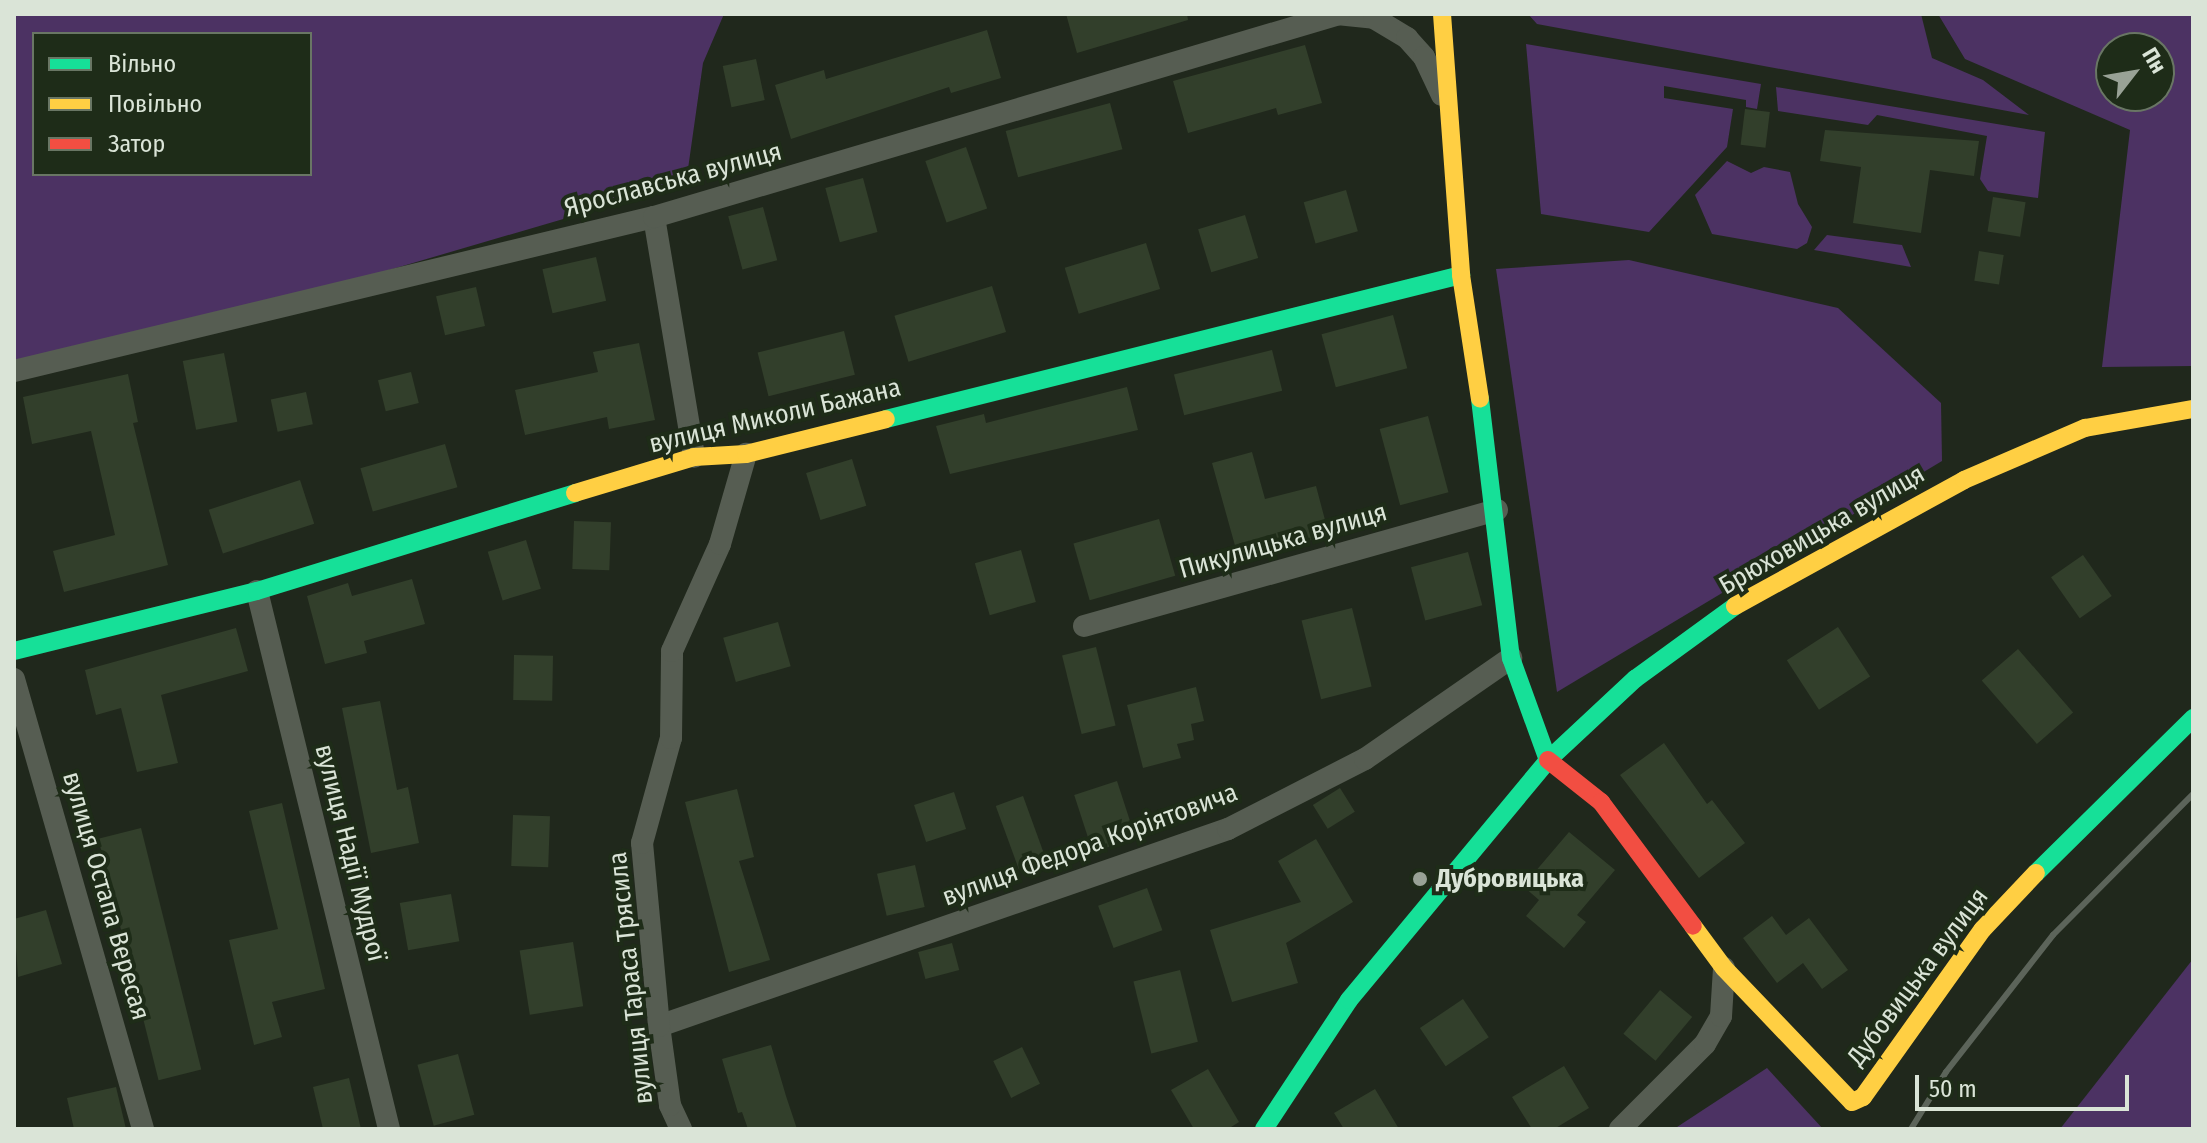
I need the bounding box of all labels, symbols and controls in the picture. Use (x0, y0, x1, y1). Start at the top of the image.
legend (32, 32, 312, 176)
north arrow (2095, 32, 2175, 112)
text: Пн (2136, 43, 2172, 78)
text: Вільно (108, 50, 176, 78)
text: Повільно (108, 90, 202, 118)
text: Затор (108, 130, 165, 158)
street label: Ярославська вулиця (561, 136, 785, 224)
street label: вулиця Миколи Бажана (646, 372, 904, 460)
street label: Брюховицька вулиця (1714, 458, 1930, 602)
street label: Пикулицька вулиця (1175, 496, 1391, 586)
street label: вулиця Надії Мудрої (308, 741, 392, 965)
street label: вулиця Остапа Вересая (56, 768, 156, 1024)
street label: вулиця Федора Коріятовича (938, 777, 1242, 913)
street label: вулиця Тараса Трясила (602, 850, 660, 1106)
place label: Дубровицька (1436, 863, 1584, 895)
marker: Дубровицька (1411, 870, 1429, 888)
street label: Дубовицька вулиця (1841, 882, 1995, 1072)
scale bar (1919, 1059, 2133, 1109)
text: 50 m (1929, 1075, 1977, 1103)

